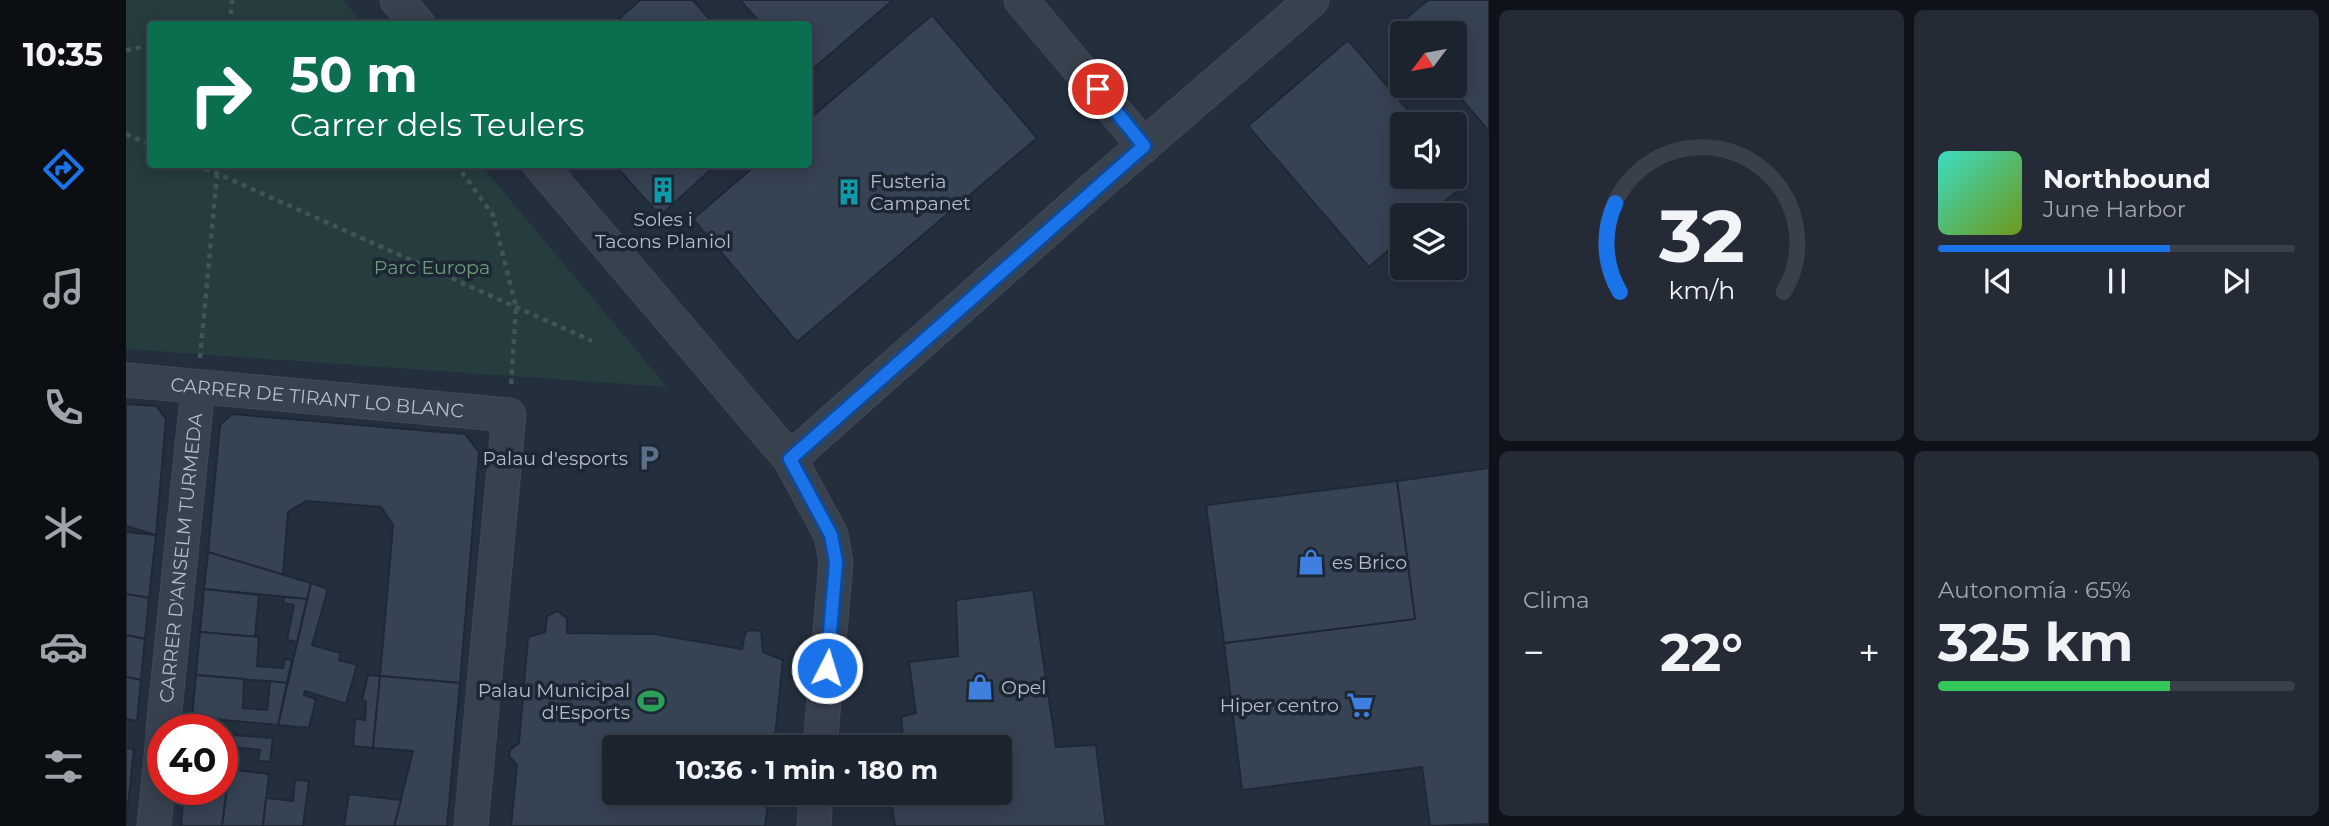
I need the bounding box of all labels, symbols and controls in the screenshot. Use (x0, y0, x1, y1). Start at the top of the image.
north arrow (1390, 21, 1466, 98)
map controls (1390, 21, 1467, 280)
text: 10:35 (23, 35, 103, 74)
text: 50 m (290, 45, 418, 104)
icon: right (175, 49, 266, 140)
pin (1068, 59, 1128, 119)
icon: arrive (1079, 70, 1117, 108)
text: Carrer dels Teulers (290, 105, 584, 144)
button: sound (1390, 112, 1467, 189)
icon: directions (39, 145, 88, 194)
text: Northbound (2043, 163, 2211, 195)
place label: Fusteria Campanet (870, 170, 971, 215)
building icon: Soles i Tacons Planiol (648, 175, 678, 205)
building icon: Fusteria Campanet (834, 177, 864, 207)
text: 32 (1658, 192, 1744, 280)
text: June Harbor (2043, 195, 2186, 223)
button: layers (1390, 203, 1467, 280)
place label: Soles i Tacons Planiol (595, 208, 731, 253)
park label: Parc Europa (374, 256, 490, 279)
icon: previous (1979, 262, 2017, 300)
icon: pause (2098, 262, 2136, 300)
icon: next (2217, 262, 2255, 300)
icon: music (39, 264, 88, 313)
text: km/h (1668, 275, 1735, 305)
street label: CARRER DE TIRANT LO BLANC (170, 373, 465, 422)
icon: phone (39, 383, 88, 432)
street label: CARRER D'ANSELM TURMEDA (154, 411, 207, 704)
parking icon: Palau d'esports (634, 443, 664, 473)
place label: Palau d'esports (482, 447, 628, 470)
icon: climate (39, 503, 88, 552)
shop icon: es Brico (1296, 547, 1326, 577)
place label: es Brico (1332, 551, 1407, 574)
text: Autonomía · 65% (1938, 576, 2131, 604)
text: Clima (1523, 586, 1590, 614)
text: 325 km (1938, 611, 2133, 674)
text: 22° (1660, 621, 1743, 684)
icon: car (39, 622, 88, 671)
text: − (1523, 629, 1545, 676)
text: + (1858, 629, 1880, 676)
position arrow (790, 631, 864, 705)
shop icon: Opel (965, 672, 995, 702)
place label: Opel (1001, 676, 1046, 699)
place label: Palau Municipal d'Esports (478, 679, 630, 724)
sports icon: Palau Municipal d'Esports (636, 686, 666, 716)
supermarket icon: Hiper centro (1345, 690, 1375, 720)
place label: Hiper centro (1220, 694, 1339, 717)
speed limit sign: 40 (147, 714, 238, 805)
icon: filters (39, 742, 88, 791)
text: 10:36 · 1 min · 180 m (676, 754, 938, 786)

